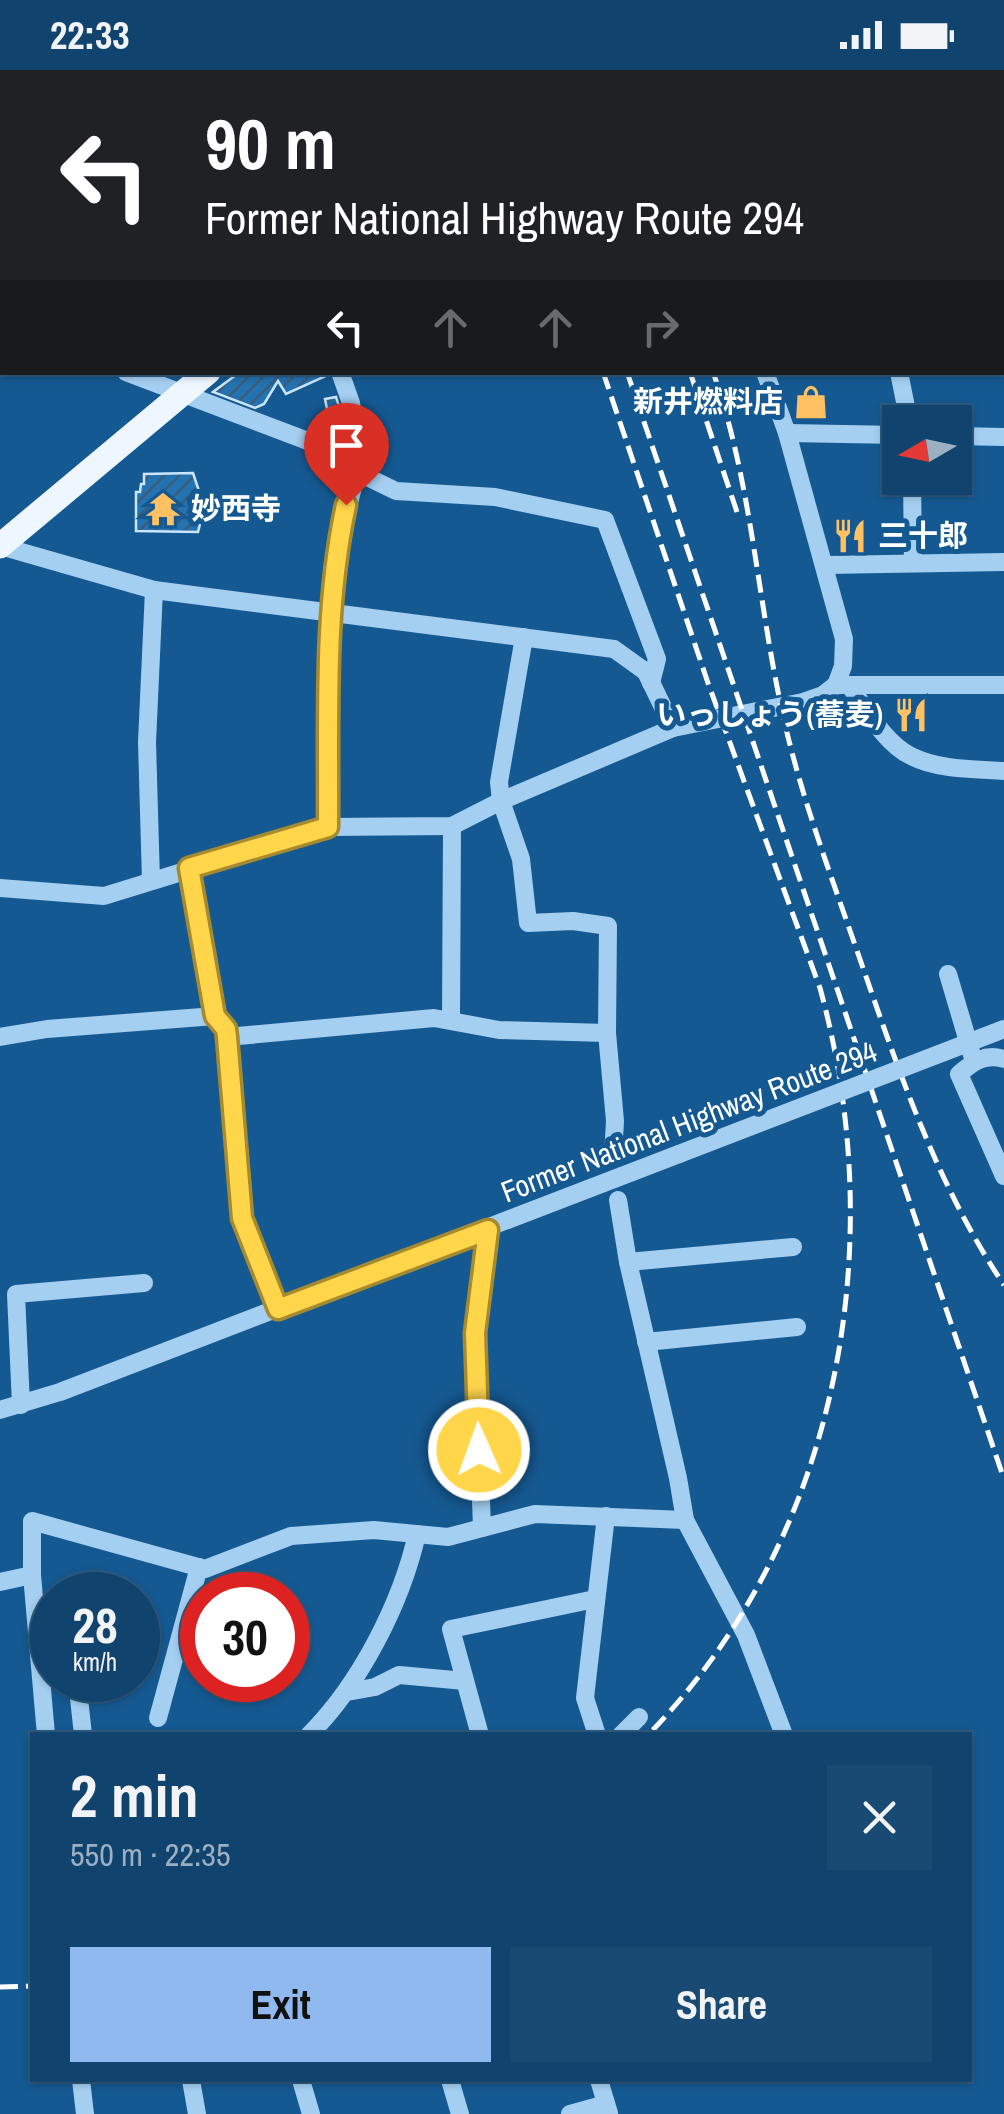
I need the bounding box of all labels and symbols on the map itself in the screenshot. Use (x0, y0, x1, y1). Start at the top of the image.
place label: 新井燃料店 (633, 381, 783, 421)
shop icon: 新井燃料店 (792, 383, 830, 421)
pin (304, 403, 389, 506)
north arrow (882, 405, 972, 495)
place label: 妙西寺 (191, 488, 281, 528)
temple icon: 妙西寺 (144, 490, 182, 528)
place label: 三十郎 (878, 515, 968, 555)
restaurant icon: 三十郎 (831, 517, 869, 555)
place label: いっしょう(蕎麦) (657, 694, 883, 734)
restaurant icon: いっしょう(蕎麦) (892, 696, 930, 734)
street label: Former National Highway Route 294 (495, 1031, 883, 1211)
position arrow (427, 1398, 531, 1502)
speed limit sign: 30 (180, 1572, 310, 1702)

